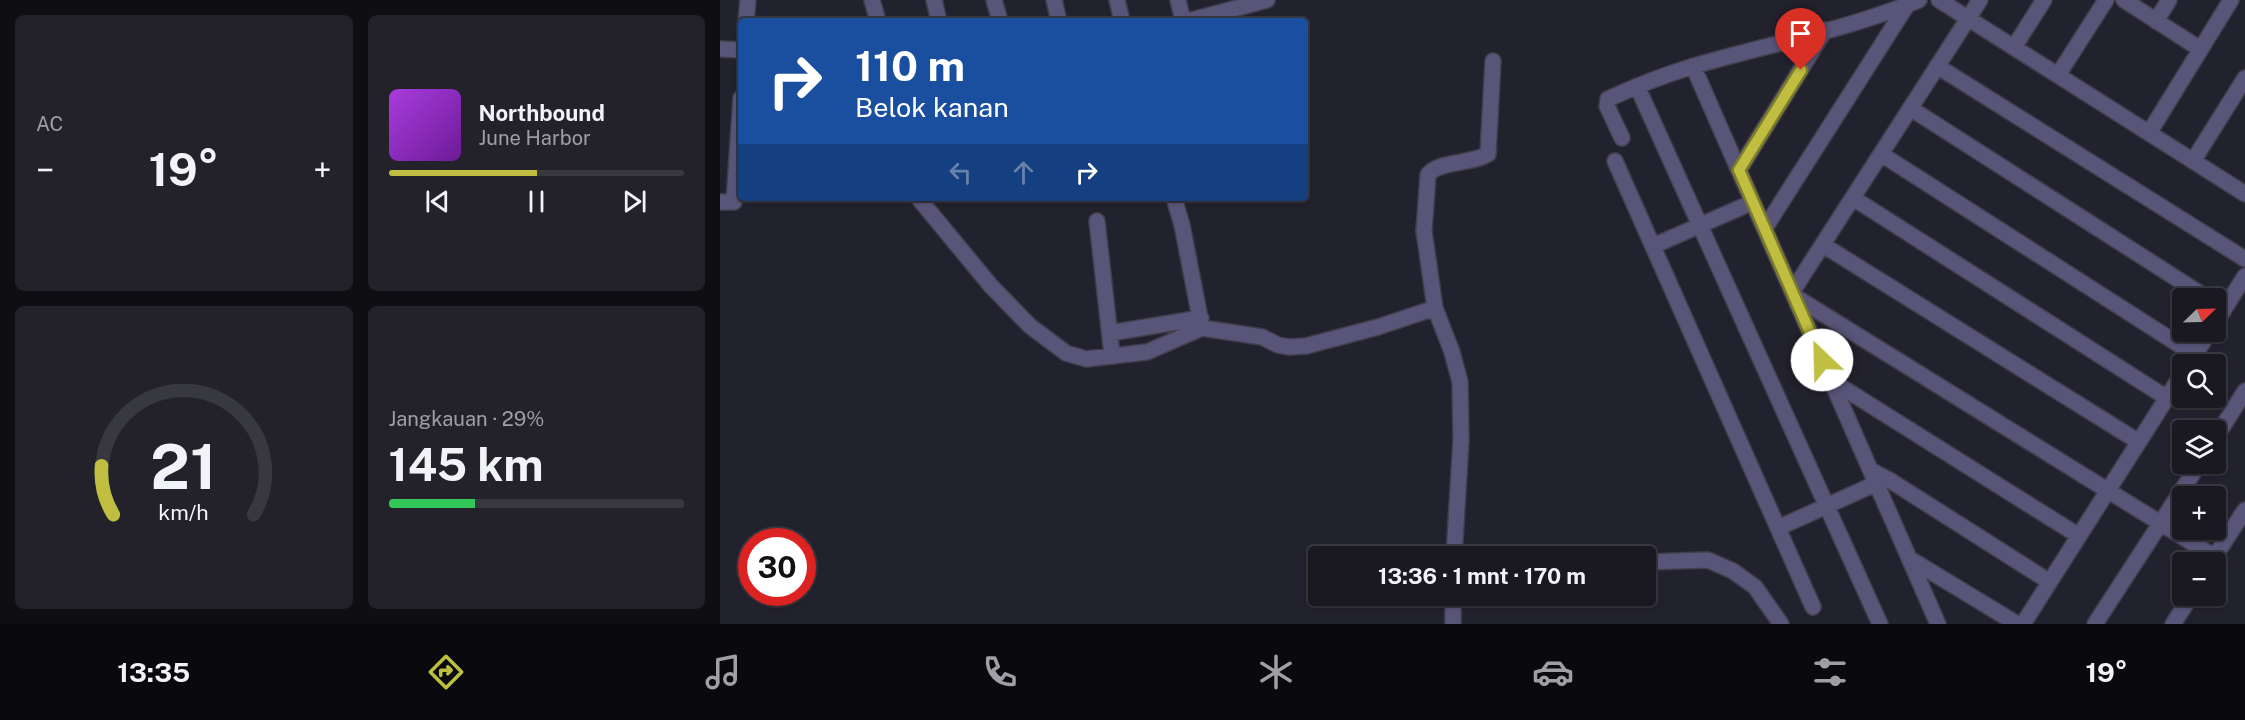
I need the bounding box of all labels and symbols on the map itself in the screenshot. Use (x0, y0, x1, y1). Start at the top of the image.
pin (1775, 8, 1826, 70)
north arrow (2172, 288, 2226, 342)
position arrow (1790, 328, 1854, 392)
speed limit sign: 30 (738, 528, 816, 606)

